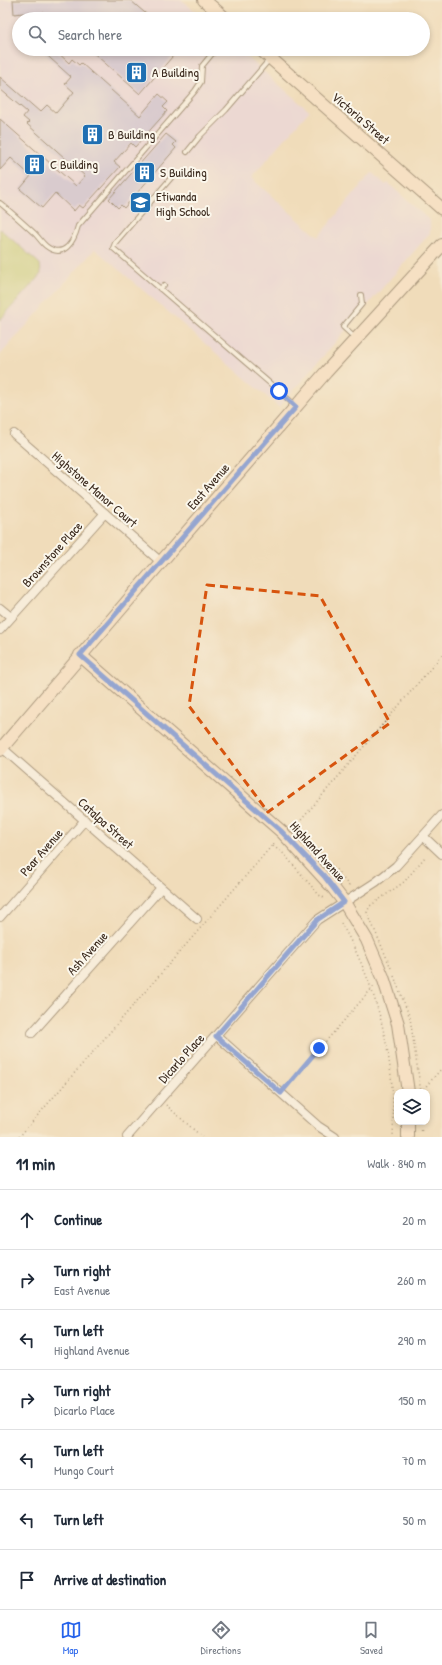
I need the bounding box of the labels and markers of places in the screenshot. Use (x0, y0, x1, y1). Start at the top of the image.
building icon: A Building (124, 59, 150, 85)
place label: A Building (152, 63, 199, 81)
building icon: B Building (79, 121, 105, 147)
place label: B Building (108, 125, 156, 143)
building icon: C Building (22, 151, 48, 177)
place label: C Building (50, 155, 98, 173)
building icon: S Building (131, 159, 157, 185)
place label: S Building (160, 163, 207, 181)
place label: Etiwanda High School (156, 187, 210, 220)
school or university icon: Etiwanda High School (127, 190, 153, 216)

